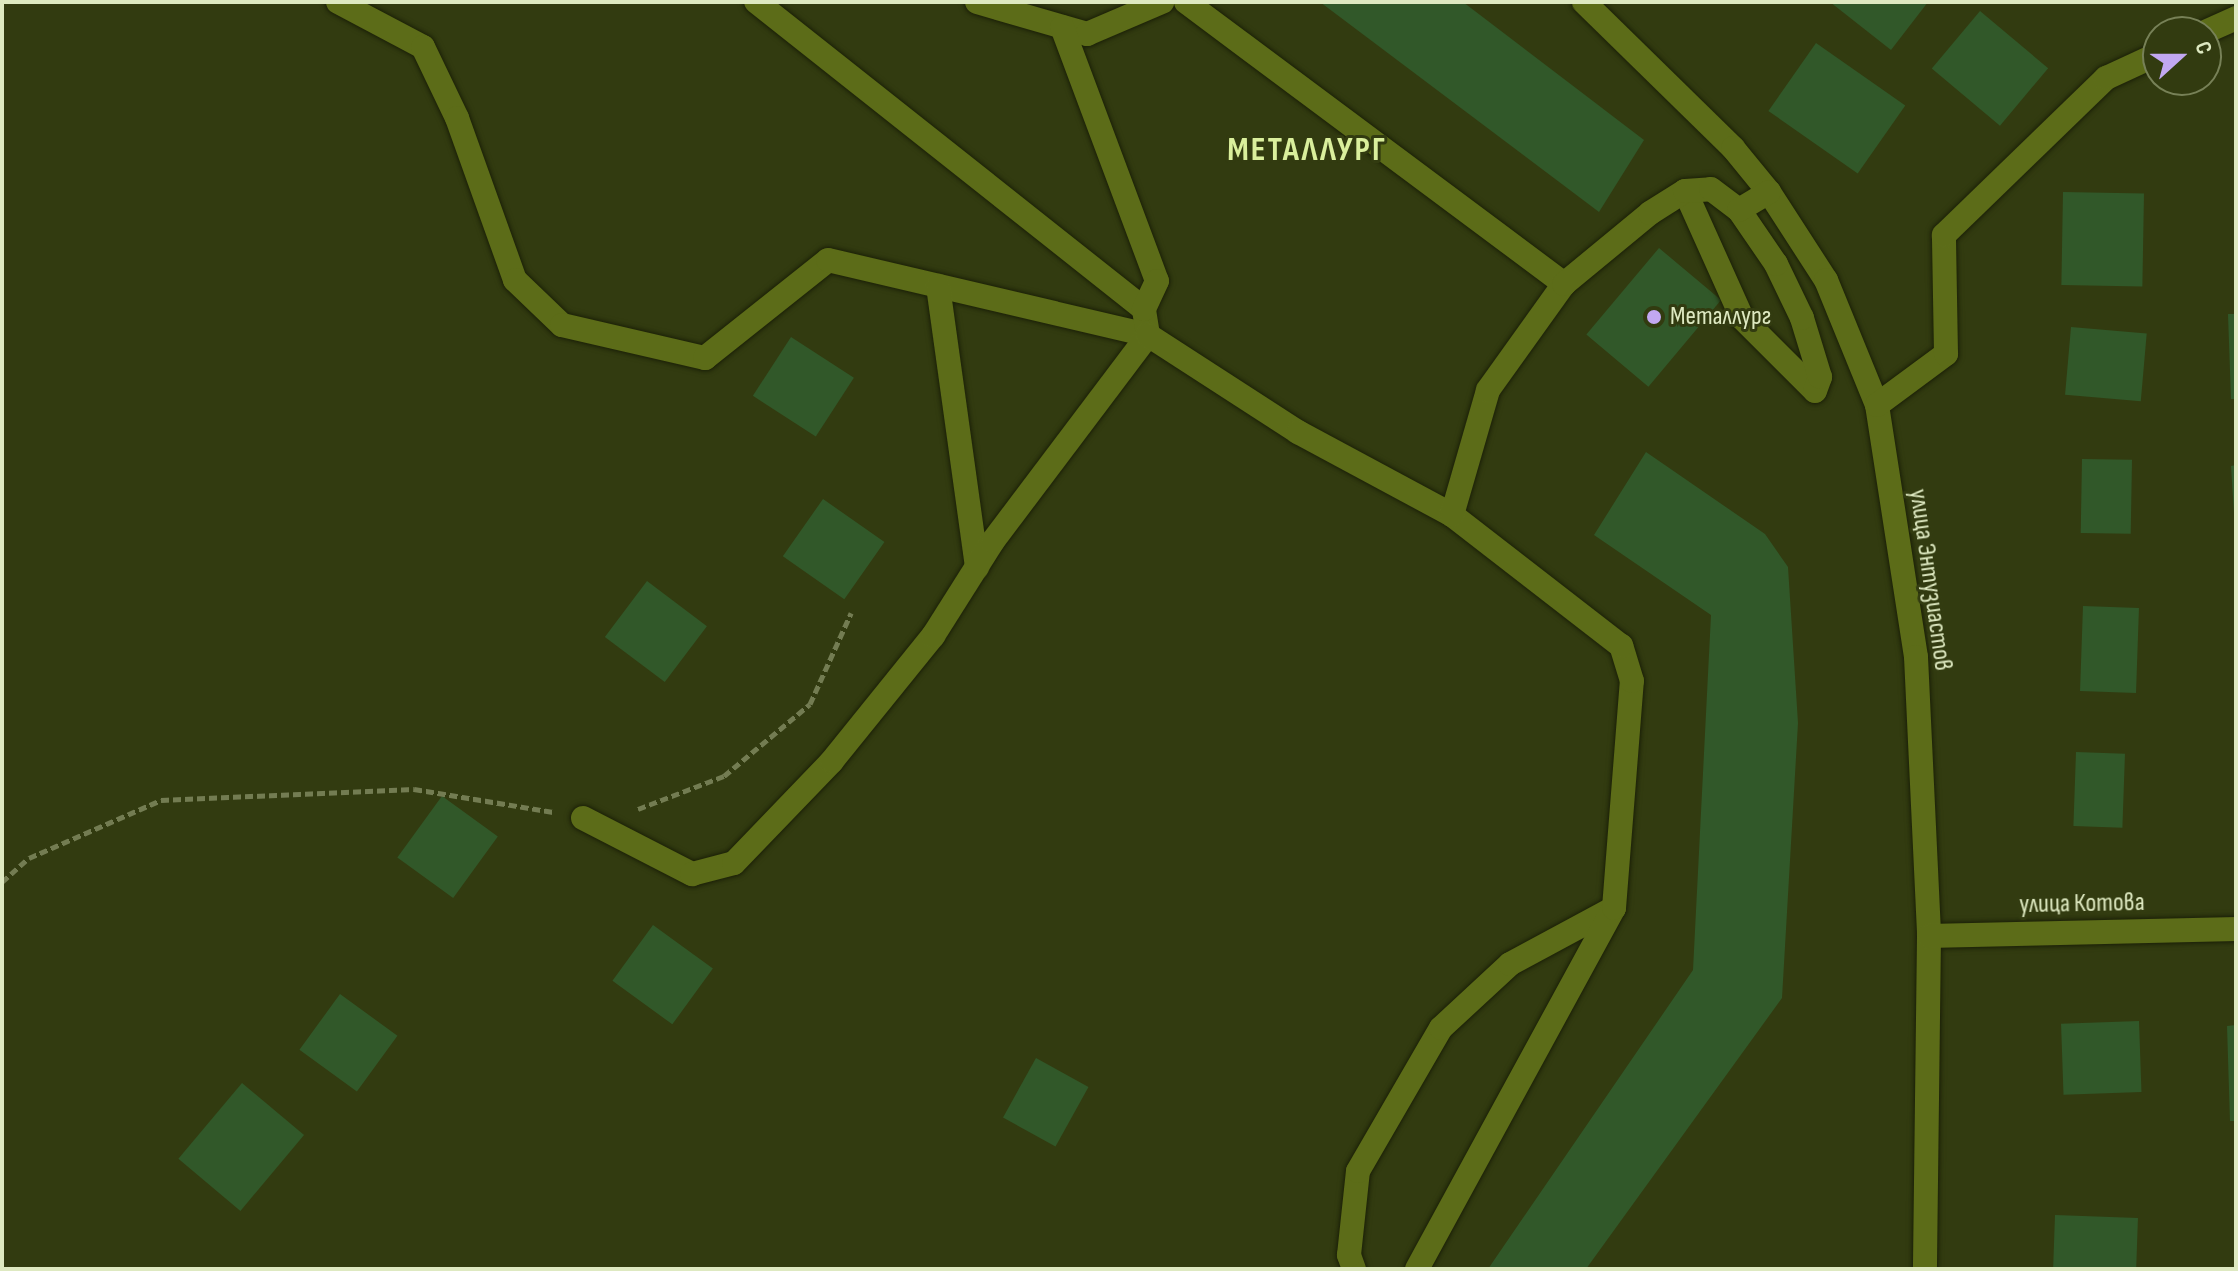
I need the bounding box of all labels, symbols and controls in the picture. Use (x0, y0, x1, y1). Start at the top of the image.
north arrow (2142, 16, 2222, 96)
text: С (2188, 38, 2218, 58)
district label: МЕТАЛЛУРГ (1227, 130, 1387, 170)
place label: Металлург (1670, 301, 1771, 333)
marker: Металлург (1645, 308, 1663, 326)
street label: улица Энтузиастов (1902, 487, 1958, 673)
street label: улица Котова (2019, 887, 2145, 921)

